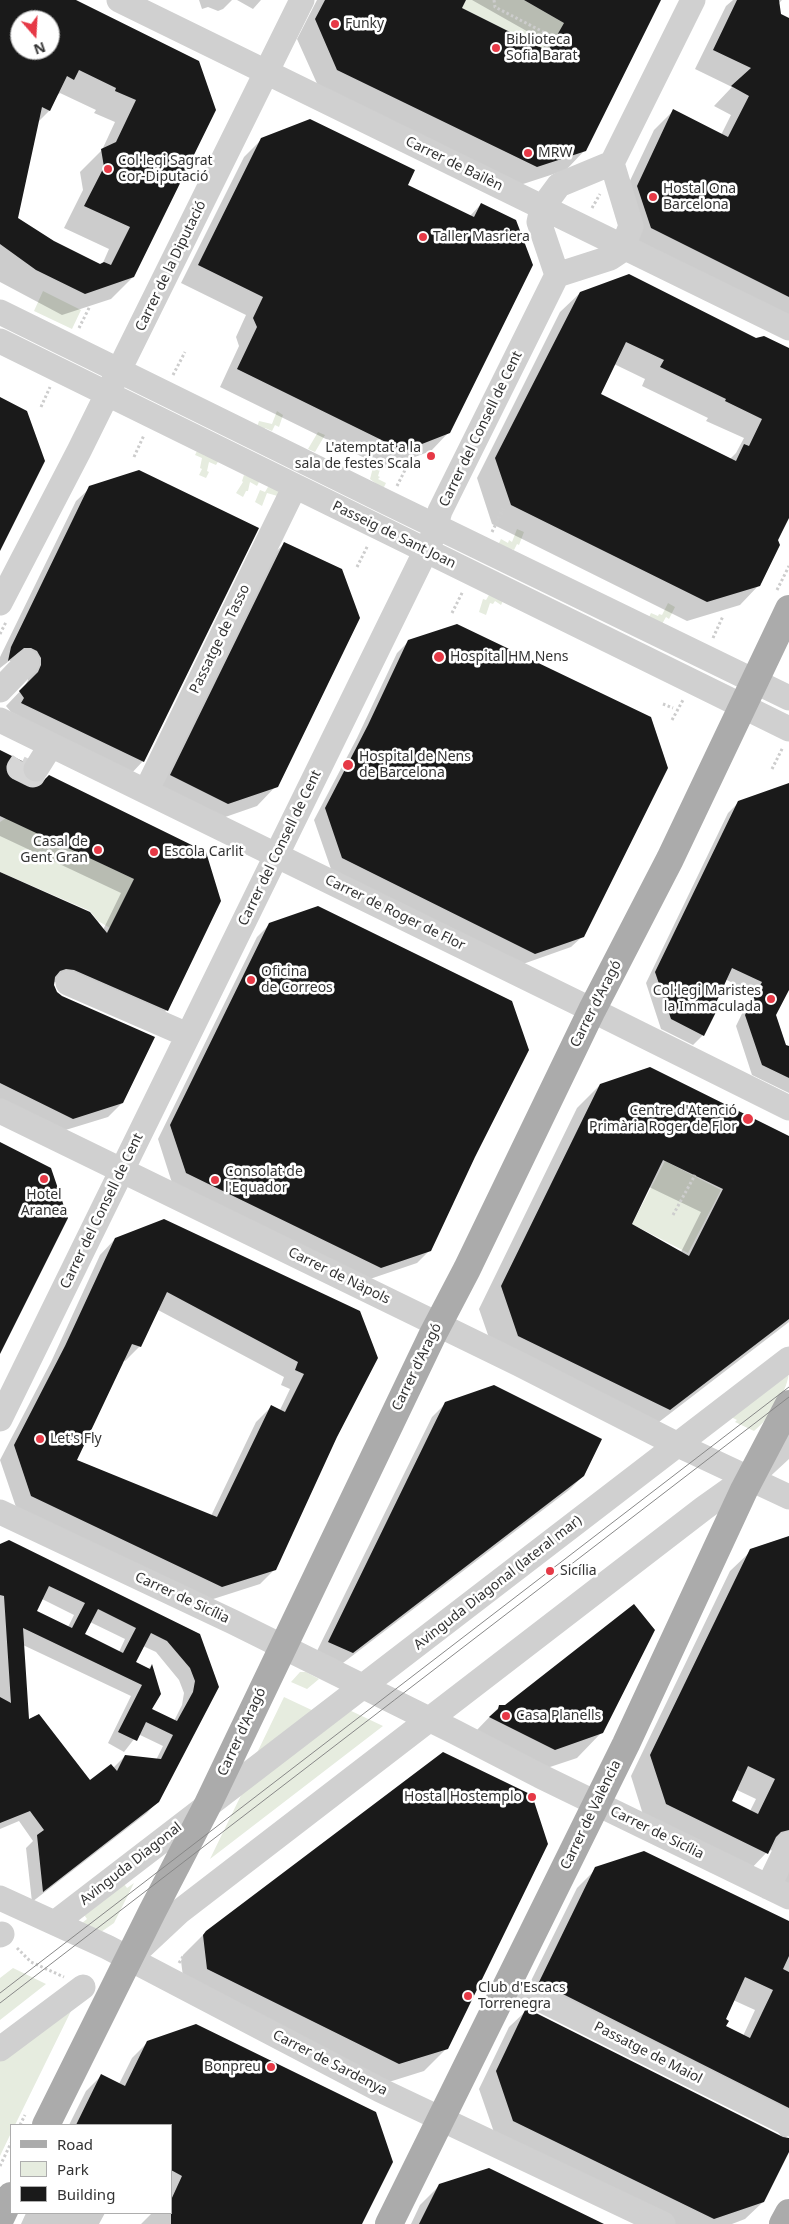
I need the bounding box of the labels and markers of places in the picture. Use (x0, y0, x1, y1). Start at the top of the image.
place label: Funky (345, 16, 384, 32)
marker: Funky (329, 18, 341, 30)
place label: Biblioteca Sofia Barat (506, 32, 577, 64)
marker: Biblioteca Sofia Barat (490, 42, 502, 54)
place label: MRW (538, 145, 572, 161)
marker: MRW (522, 147, 534, 159)
place label: Col·legi Sagrat Cor-Diputació (118, 153, 213, 186)
marker: Col·legi Sagrat Cor-Diputació (102, 163, 114, 175)
place label: Hostal Ona Barcelona (663, 181, 736, 213)
marker: Hostal Ona Barcelona (647, 191, 659, 203)
place label: Taller Masriera (433, 229, 530, 245)
marker: Taller Masriera (417, 231, 429, 243)
place label: L'atemptat a la sala de festes Scala (295, 440, 421, 472)
marker: L'atemptat a la sala de festes Scala (425, 450, 437, 462)
place label: Hospital HM Nens (450, 649, 569, 665)
marker: Hospital HM Nens (432, 650, 446, 664)
place label: Hospital de Nens de Barcelona (359, 749, 471, 782)
marker: Hospital de Nens de Barcelona (341, 758, 355, 772)
place label: Casal de Gent Gran (20, 834, 88, 866)
marker: Casal de Gent Gran (92, 844, 104, 856)
place label: Escola Carlit (164, 844, 244, 860)
marker: Escola Carlit (148, 846, 160, 858)
place label: Oficina de Correos (261, 964, 333, 996)
marker: Oficina de Correos (245, 974, 257, 986)
place label: Col·legi Maristes la Immaculada (653, 983, 761, 1016)
marker: Col·legi Maristes la Immaculada (765, 993, 777, 1005)
place label: Centre d'Atenció Primària Roger de Flor (589, 1103, 737, 1136)
marker: Centre d'Atenció Primària Roger de Flor (741, 1112, 755, 1126)
place label: Consolat de l'Equador (225, 1164, 303, 1196)
marker: Hotel Aranea (38, 1173, 50, 1185)
marker: Consolat de l'Equador (209, 1174, 221, 1186)
place label: Hotel Aranea (21, 1187, 67, 1220)
place label: Let's Fly (50, 1431, 102, 1447)
marker: Let's Fly (34, 1433, 46, 1445)
place label: Sicília (560, 1563, 597, 1579)
marker: Sicília (544, 1565, 556, 1577)
place label: Casa Planells (516, 1708, 601, 1724)
marker: Casa Planells (500, 1710, 512, 1722)
place label: Hostal Hostemplo (404, 1789, 522, 1805)
marker: Hostal Hostemplo (526, 1791, 538, 1803)
place label: Club d'Escacs Torrenegra (478, 1980, 566, 2012)
marker: Club d'Escacs Torrenegra (462, 1990, 474, 2002)
place label: Bonpreu (204, 2059, 261, 2075)
marker: Bonpreu (265, 2061, 277, 2073)

